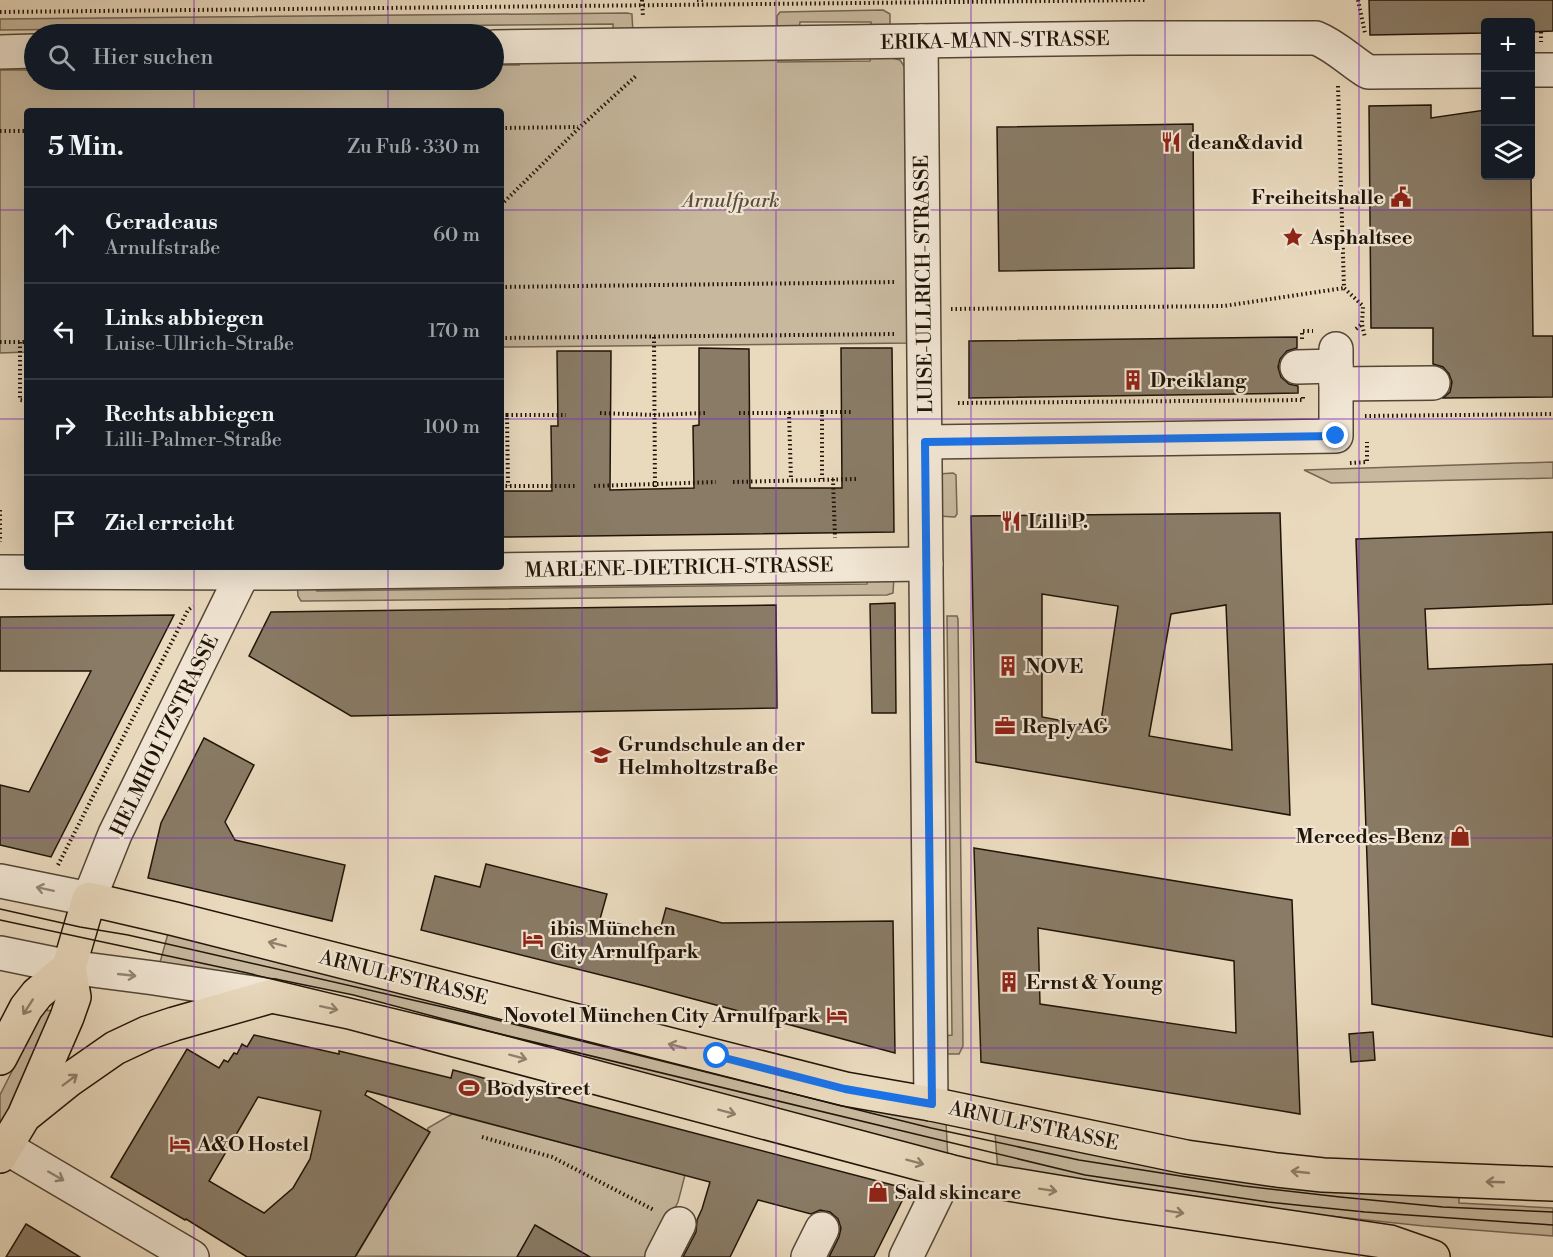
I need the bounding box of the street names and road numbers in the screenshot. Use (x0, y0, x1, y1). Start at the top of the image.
street label: ERIKA-MANN-STRASSE (880, 27, 1110, 56)
street label: LUISE-ULLRICH-STRASSE (910, 154, 939, 413)
street label: MARLENE-DIETRICH-STRASSE (524, 553, 834, 584)
street label: HELMHOLTZSTRASSE (106, 631, 225, 841)
street label: ARNULFSTRASSE (316, 945, 491, 1012)
street label: ARNULFSTRASSE (945, 1096, 1121, 1157)

